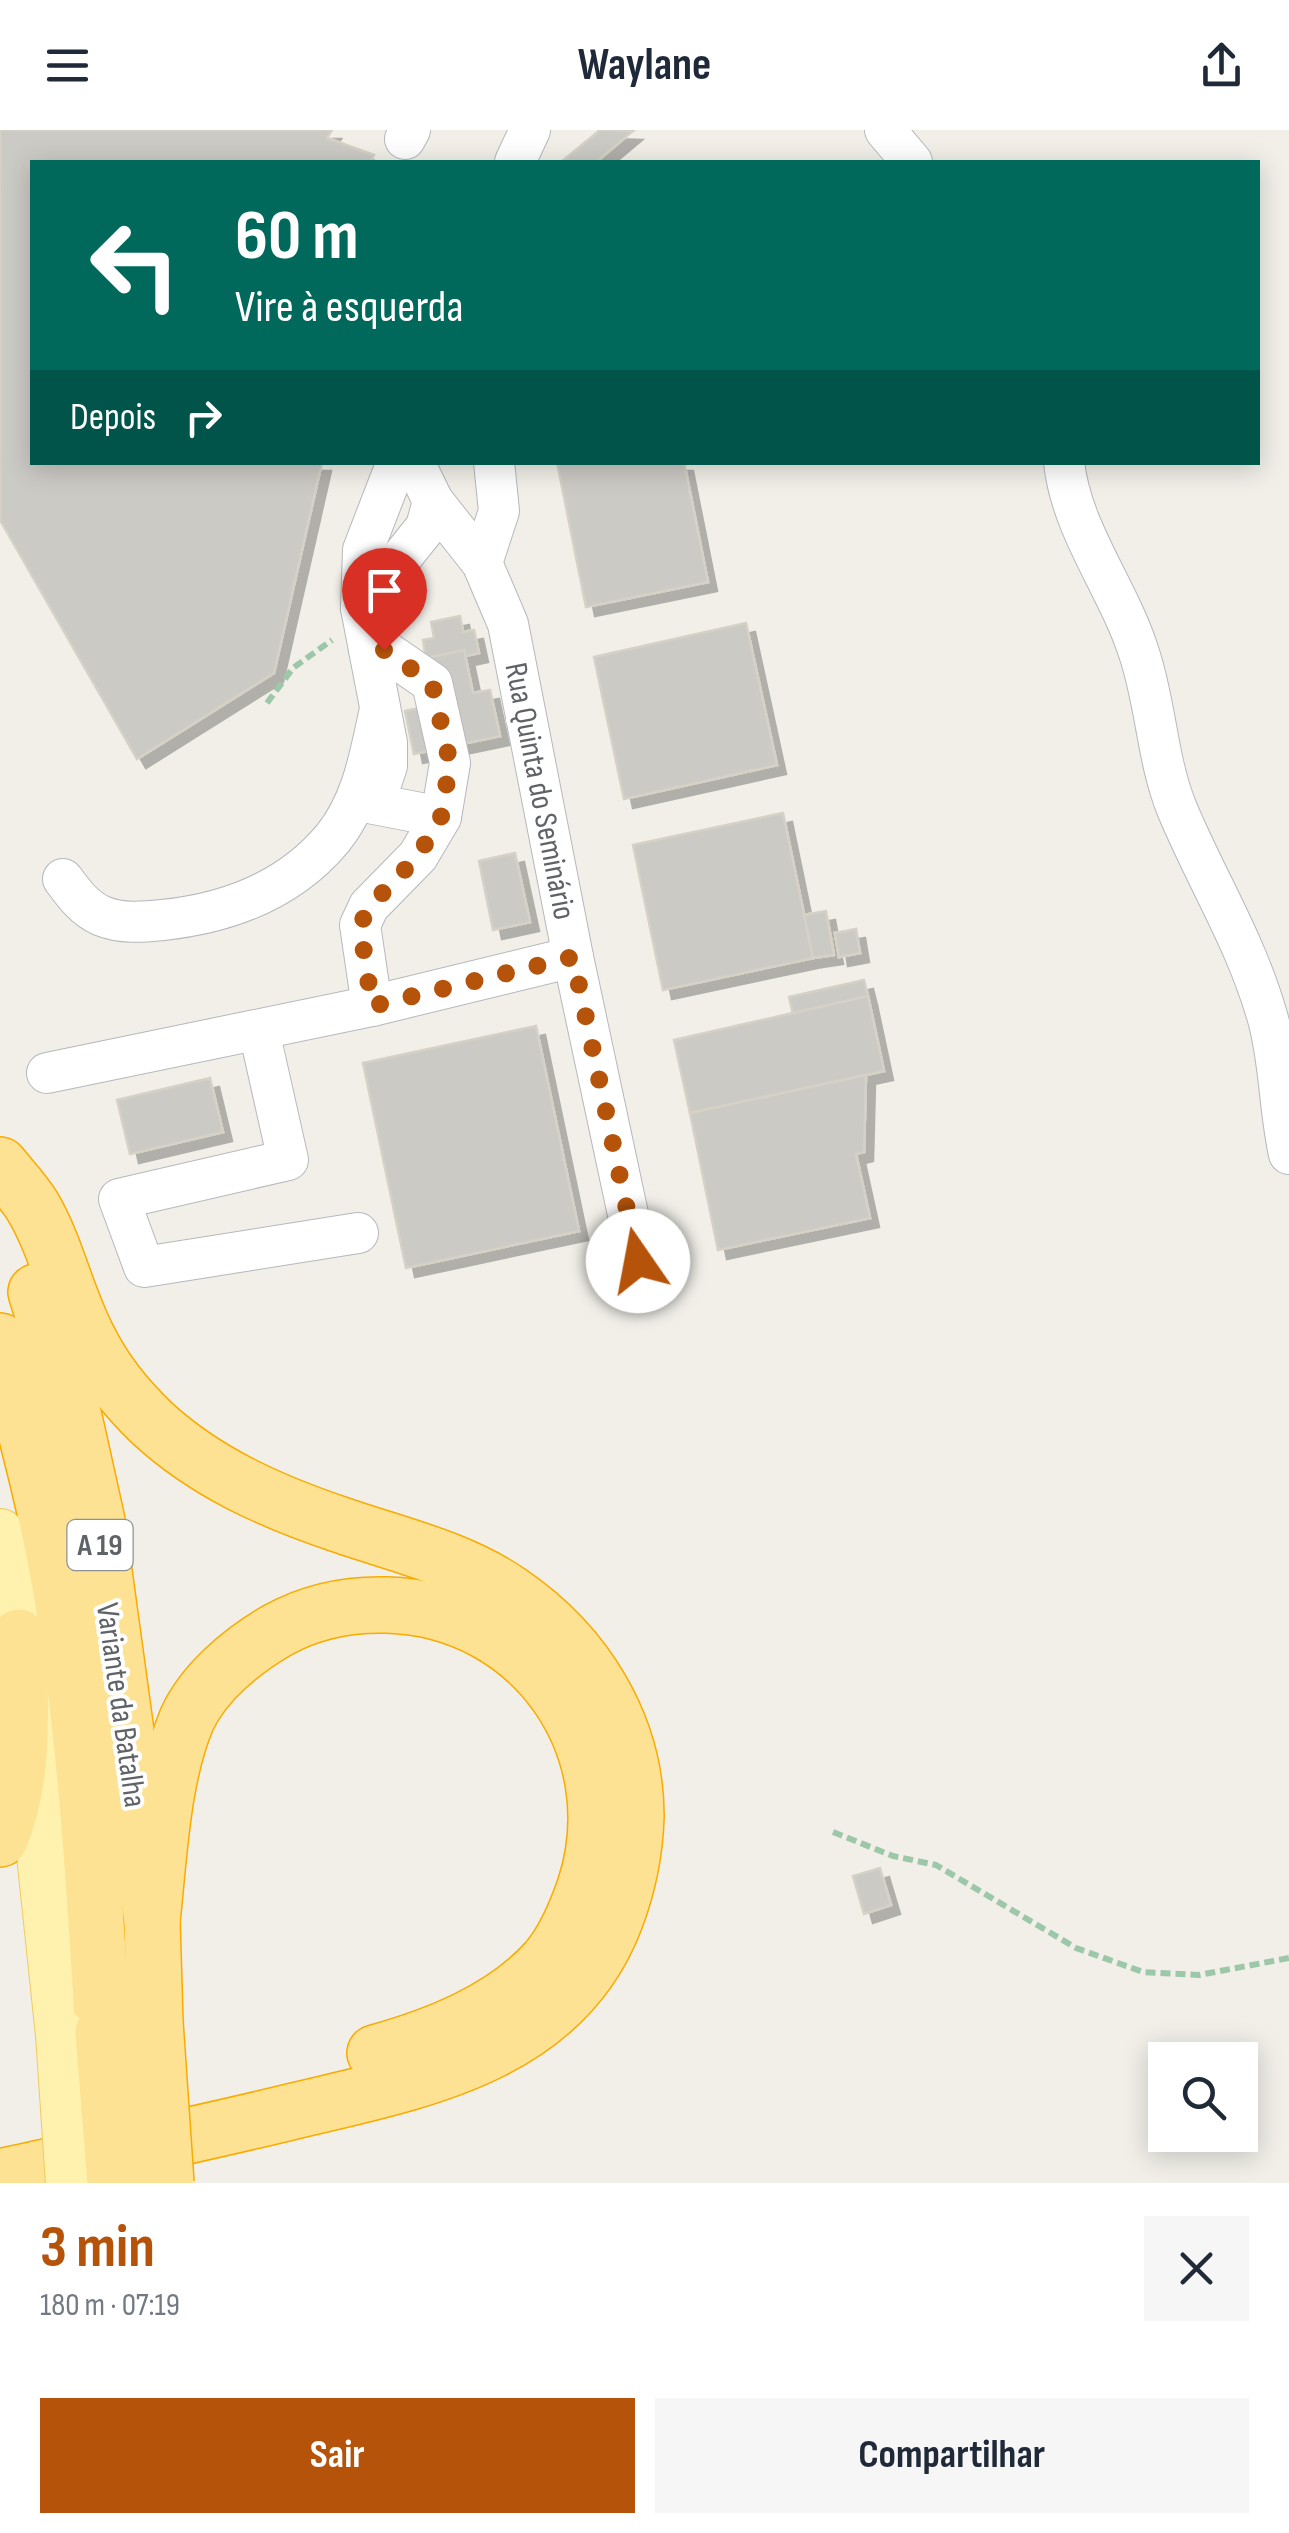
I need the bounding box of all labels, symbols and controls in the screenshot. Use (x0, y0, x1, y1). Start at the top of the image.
icon: menu (40, 38, 95, 93)
text: Waylane (578, 38, 711, 93)
icon: share (1194, 38, 1249, 93)
text: 60 m (235, 195, 359, 279)
icon: left (70, 200, 200, 330)
text: Vire à esquerda (235, 280, 464, 335)
icon: right (176, 390, 231, 445)
text: Depois (70, 395, 156, 440)
pin (342, 548, 427, 651)
icon: arrive (357, 563, 412, 618)
street label: Rua Quinta do Seminário (496, 660, 584, 923)
position arrow (586, 1209, 690, 1313)
road number: A 19 (68, 1520, 132, 1570)
street label: Variante da Batalha (87, 1601, 154, 1810)
map controls (1148, 2042, 1258, 2152)
button: search (1148, 2042, 1258, 2152)
text: 3 min (40, 2212, 155, 2284)
button: close (1144, 2216, 1249, 2321)
text: 180 m · 07:19 (40, 2286, 180, 2325)
button: Sair (40, 2398, 635, 2513)
button: Compartilhar (655, 2398, 1249, 2513)

